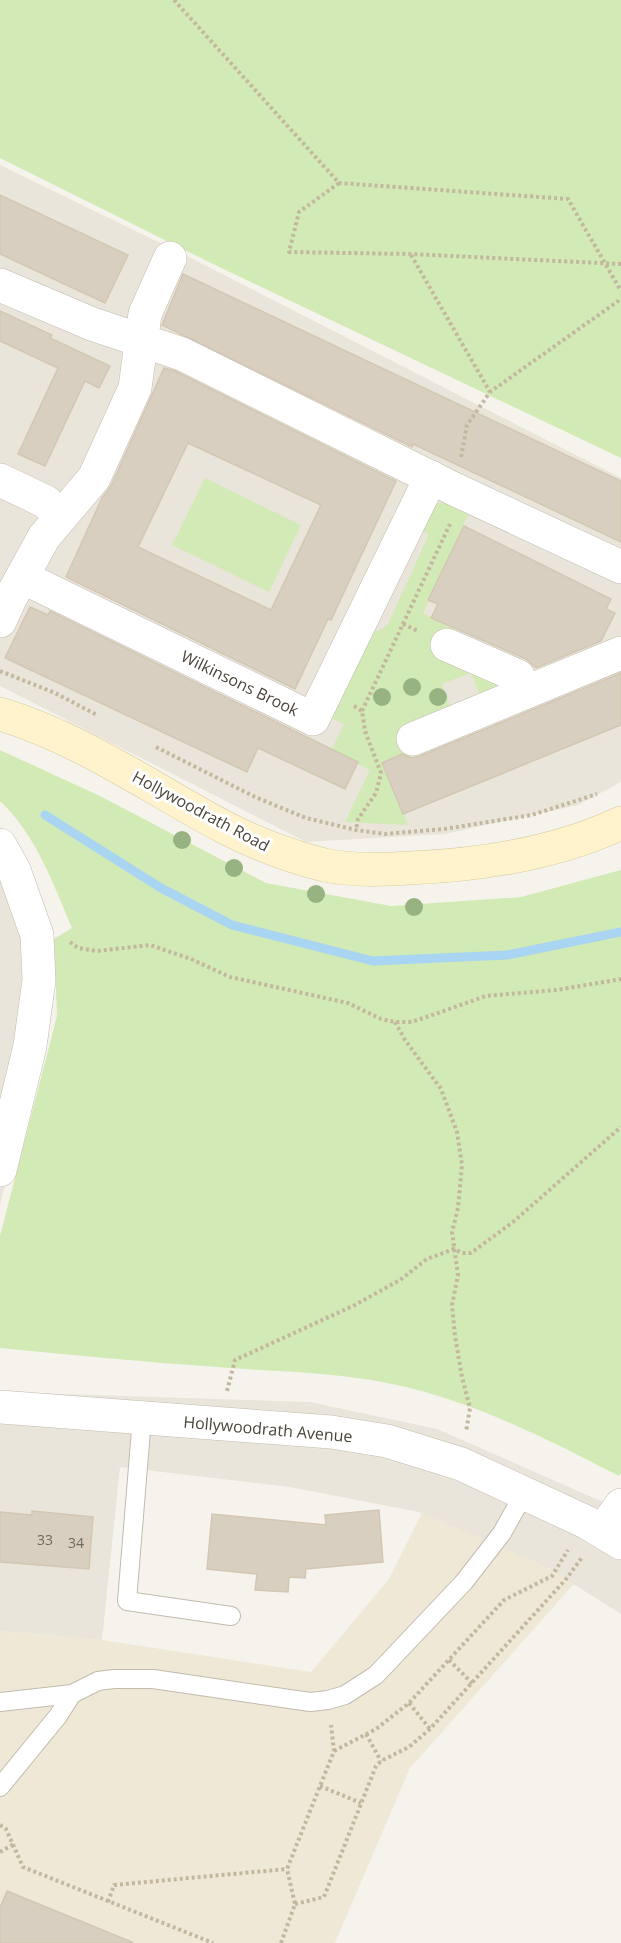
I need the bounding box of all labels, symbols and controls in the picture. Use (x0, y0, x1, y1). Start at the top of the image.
street label: Wilkinsons Brook (177, 645, 303, 721)
street label: Hollywoodrath Road (129, 766, 273, 856)
street label: Hollywoodrath Avenue (182, 1411, 354, 1447)
house number: 33 (37, 1530, 53, 1549)
house number: 34 (68, 1533, 84, 1552)

